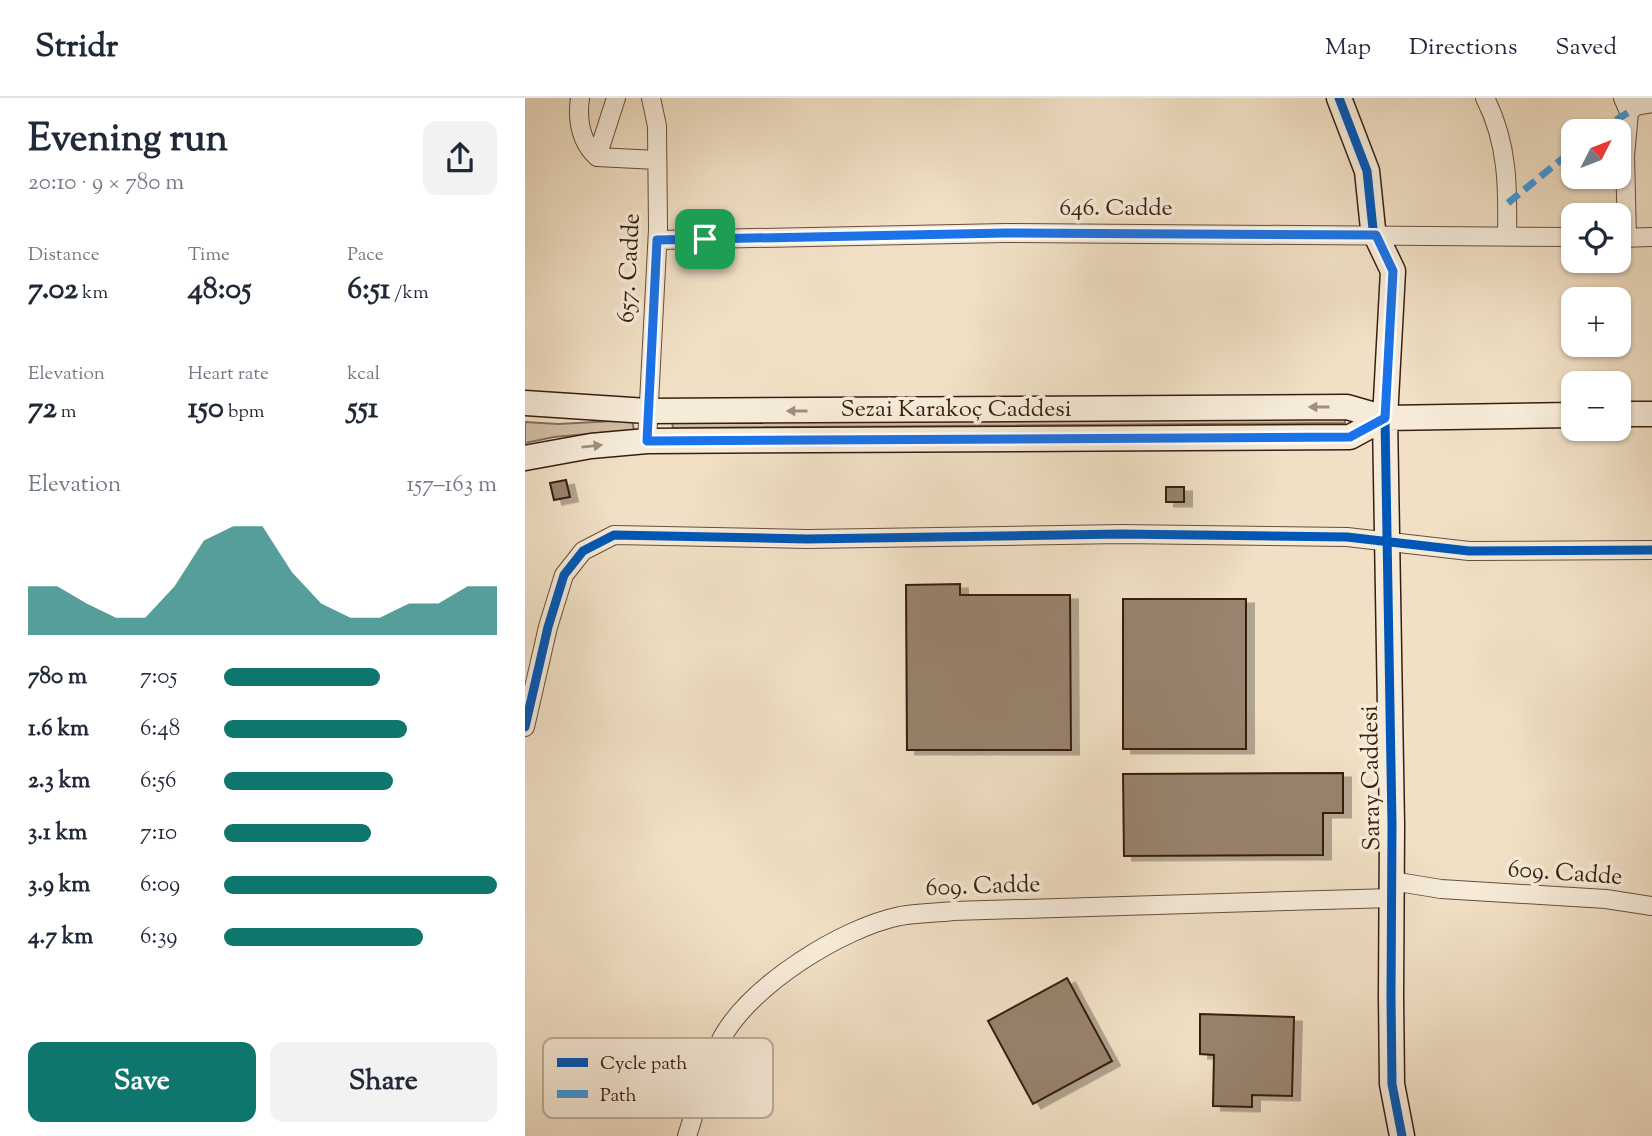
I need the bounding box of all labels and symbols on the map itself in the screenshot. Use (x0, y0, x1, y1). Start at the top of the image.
north arrow (1561, 119, 1631, 189)
street label: 646. Cadde (1059, 192, 1173, 226)
pin (675, 209, 735, 269)
street label: 657. Cadde (610, 212, 650, 324)
street label: Sezai Karakoç Caddesi (840, 393, 1072, 427)
one-way arrow (1307, 401, 1329, 413)
one-way arrow (786, 405, 808, 417)
one-way arrow (581, 441, 603, 452)
street label: Saray Caddesi (1354, 705, 1390, 851)
street label: 609. Cadde (1506, 853, 1624, 895)
street label: 609. Cadde (925, 868, 1041, 906)
legend (543, 1038, 773, 1118)
text: Cycle path (600, 1051, 687, 1078)
text: Path (600, 1083, 637, 1110)

